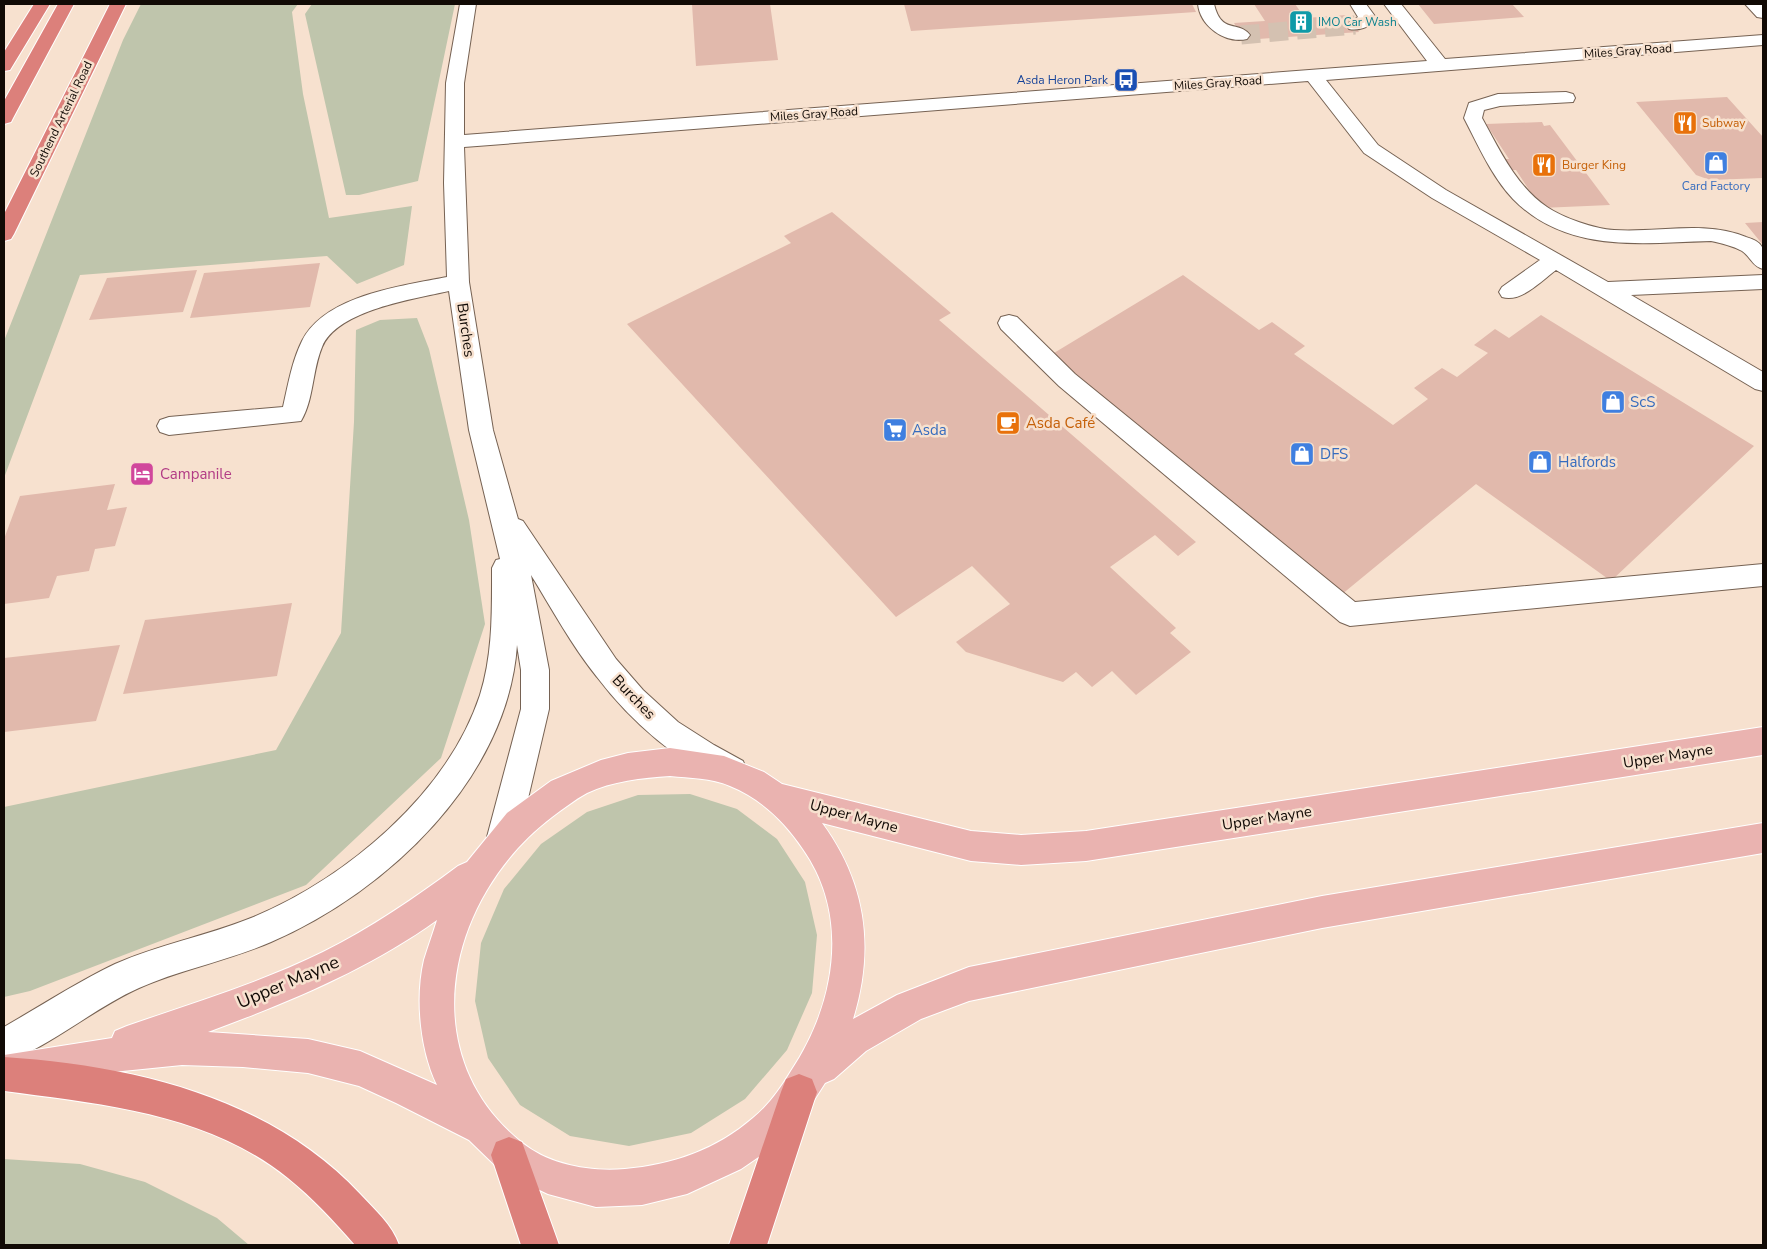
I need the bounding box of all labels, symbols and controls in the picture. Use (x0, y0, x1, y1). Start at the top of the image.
building icon: IMO Car Wash (1288, 9, 1314, 35)
place label: IMO Car Wash (1318, 14, 1397, 30)
street label: Miles Gray Road (1583, 40, 1673, 62)
street label: Southend Arterial Road (26, 58, 96, 180)
bus stop icon: Asda Heron Park (1113, 67, 1139, 93)
place label: Asda Heron Park (1017, 72, 1109, 88)
street label: Miles Gray Road (1173, 72, 1263, 94)
street label: Miles Gray Road (769, 103, 859, 125)
restaurant icon: Subway (1672, 110, 1698, 136)
place label: Subway (1702, 115, 1746, 131)
shop icon: Card Factory (1703, 150, 1729, 176)
restaurant icon: Burger King (1531, 152, 1557, 178)
place label: Burger King (1562, 157, 1626, 173)
place label: Card Factory (1682, 178, 1751, 194)
street label: Burches (452, 302, 480, 358)
shop icon: ScS (1600, 389, 1626, 415)
place label: ScS (1630, 392, 1655, 412)
cafe icon: Asda Café (995, 410, 1021, 436)
place label: Asda Café (1026, 413, 1095, 433)
supermarket icon: Asda (882, 417, 908, 443)
place label: Asda (912, 420, 947, 440)
shop icon: DFS (1289, 441, 1315, 467)
place label: DFS (1320, 444, 1348, 464)
shop icon: Halfords (1527, 449, 1553, 475)
place label: Halfords (1558, 452, 1616, 472)
hotel icon: Campanile (129, 461, 155, 487)
place label: Campanile (160, 464, 232, 484)
street label: Burches (608, 670, 660, 724)
street label: Upper Mayne (1622, 739, 1714, 773)
street label: Upper Mayne (808, 795, 900, 837)
street label: Upper Mayne (1221, 801, 1313, 835)
street label: Upper Mayne (233, 950, 343, 1014)

